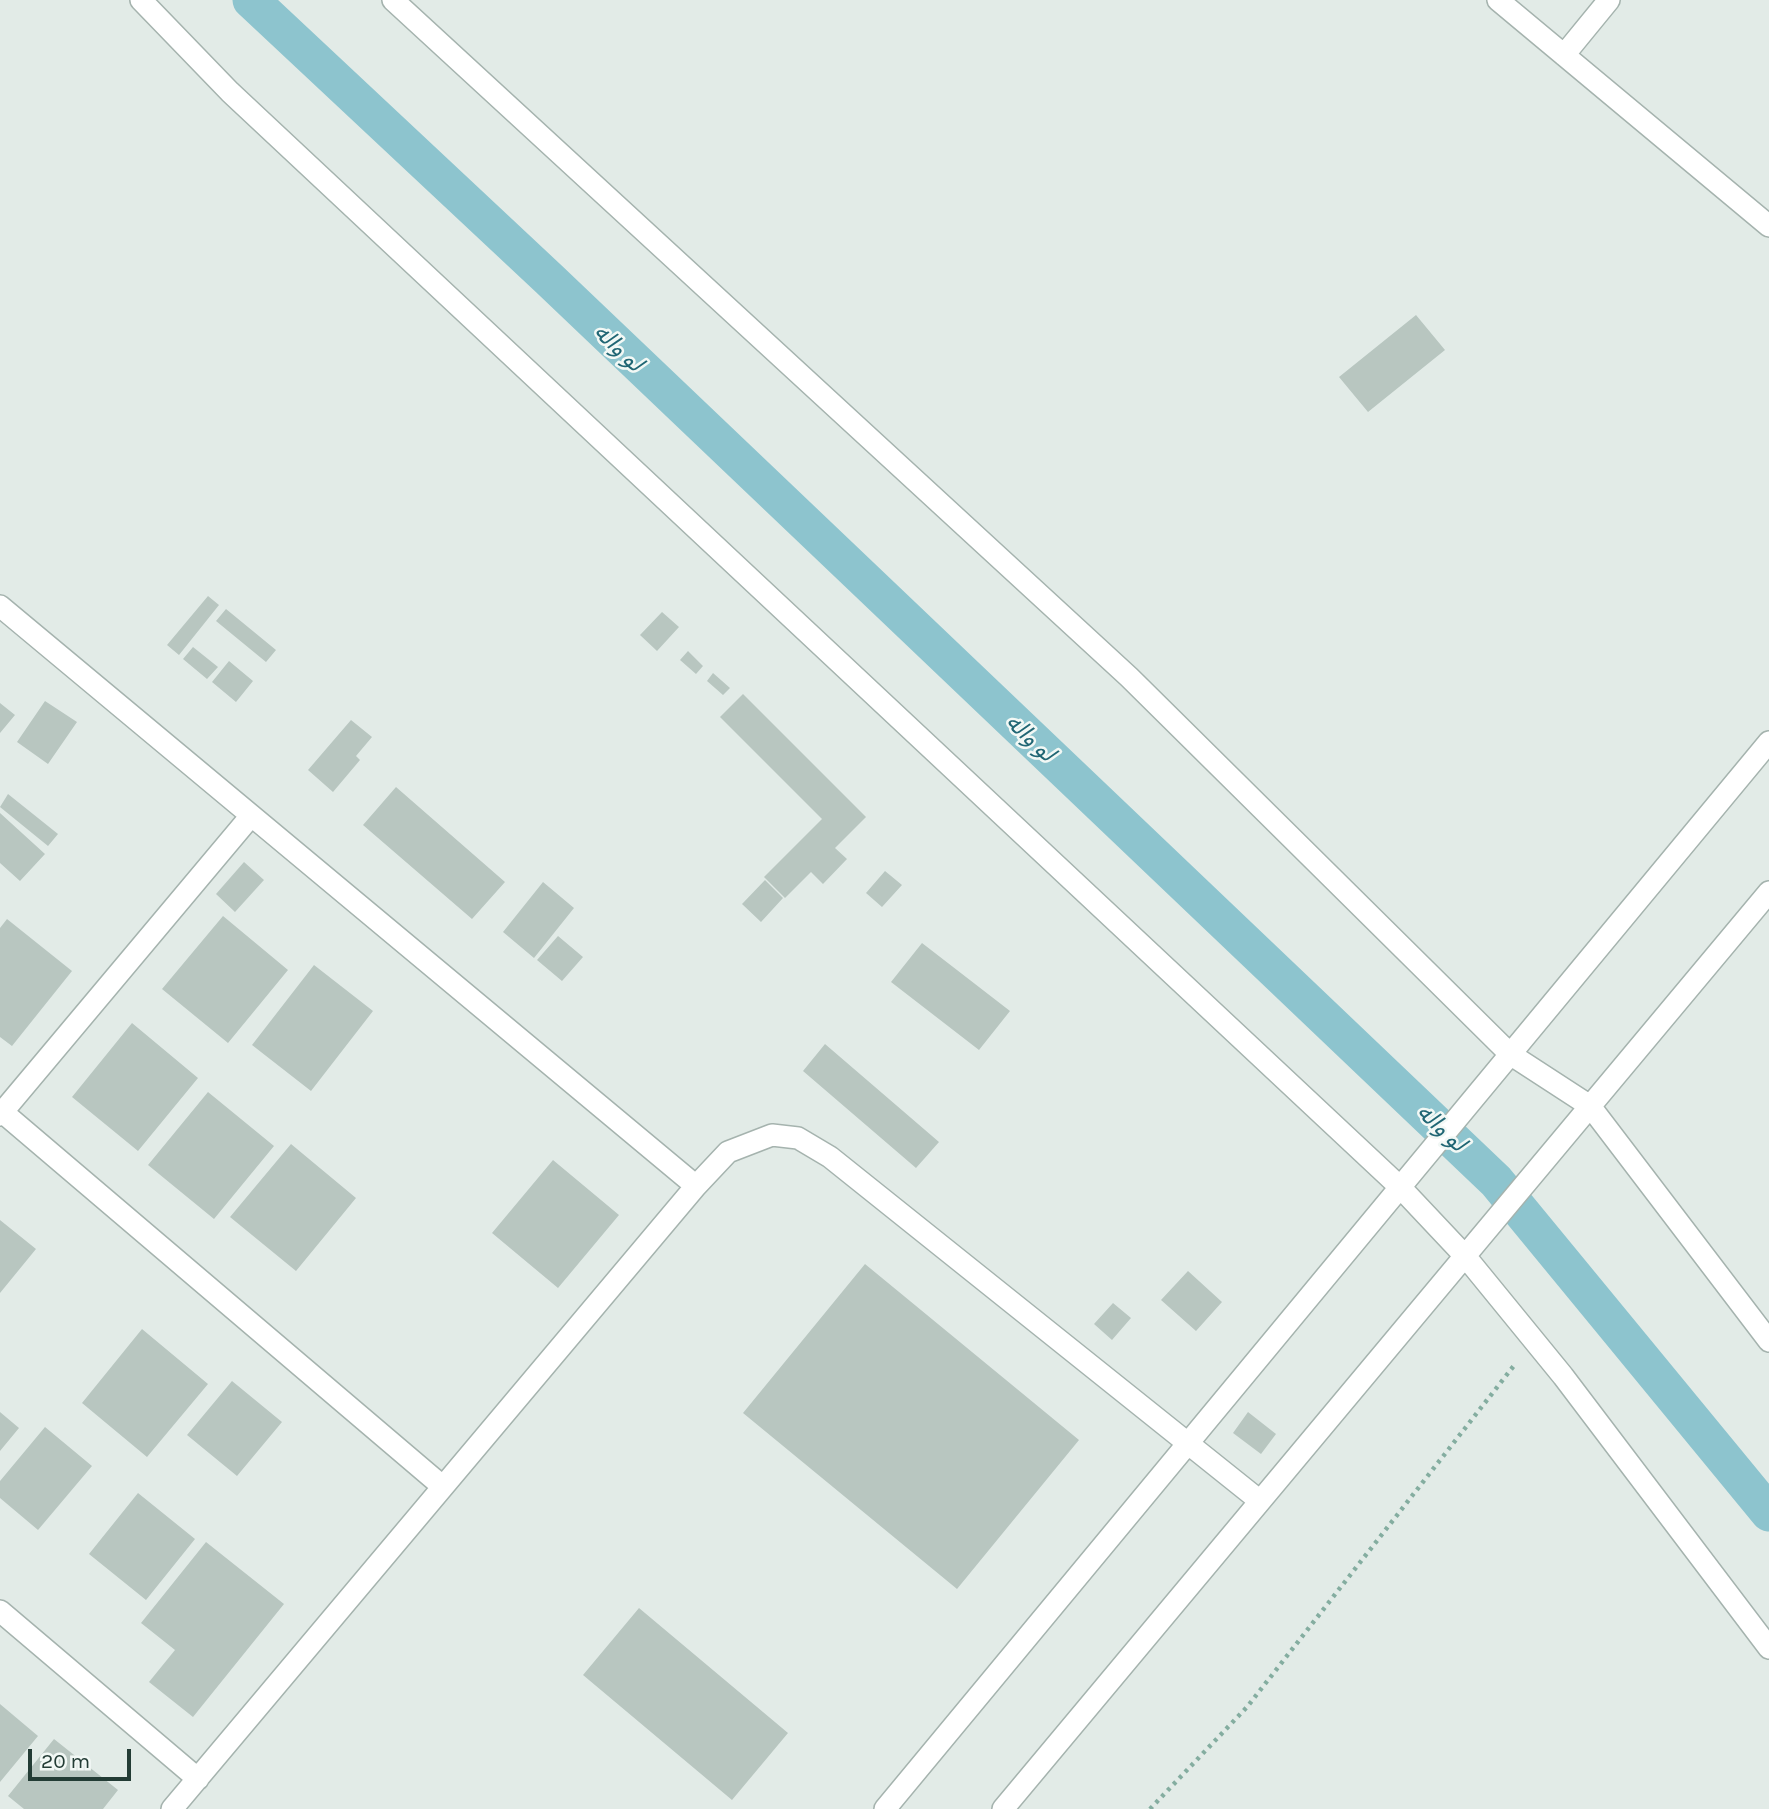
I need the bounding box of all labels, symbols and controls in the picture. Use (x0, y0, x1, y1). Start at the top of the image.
water label: لو واله (587, 318, 649, 378)
water label: لو واله (999, 708, 1061, 768)
water label: لو واله (1410, 1098, 1472, 1158)
scale bar (32, 1736, 135, 1780)
text: 20 m (41, 1749, 90, 1773)

